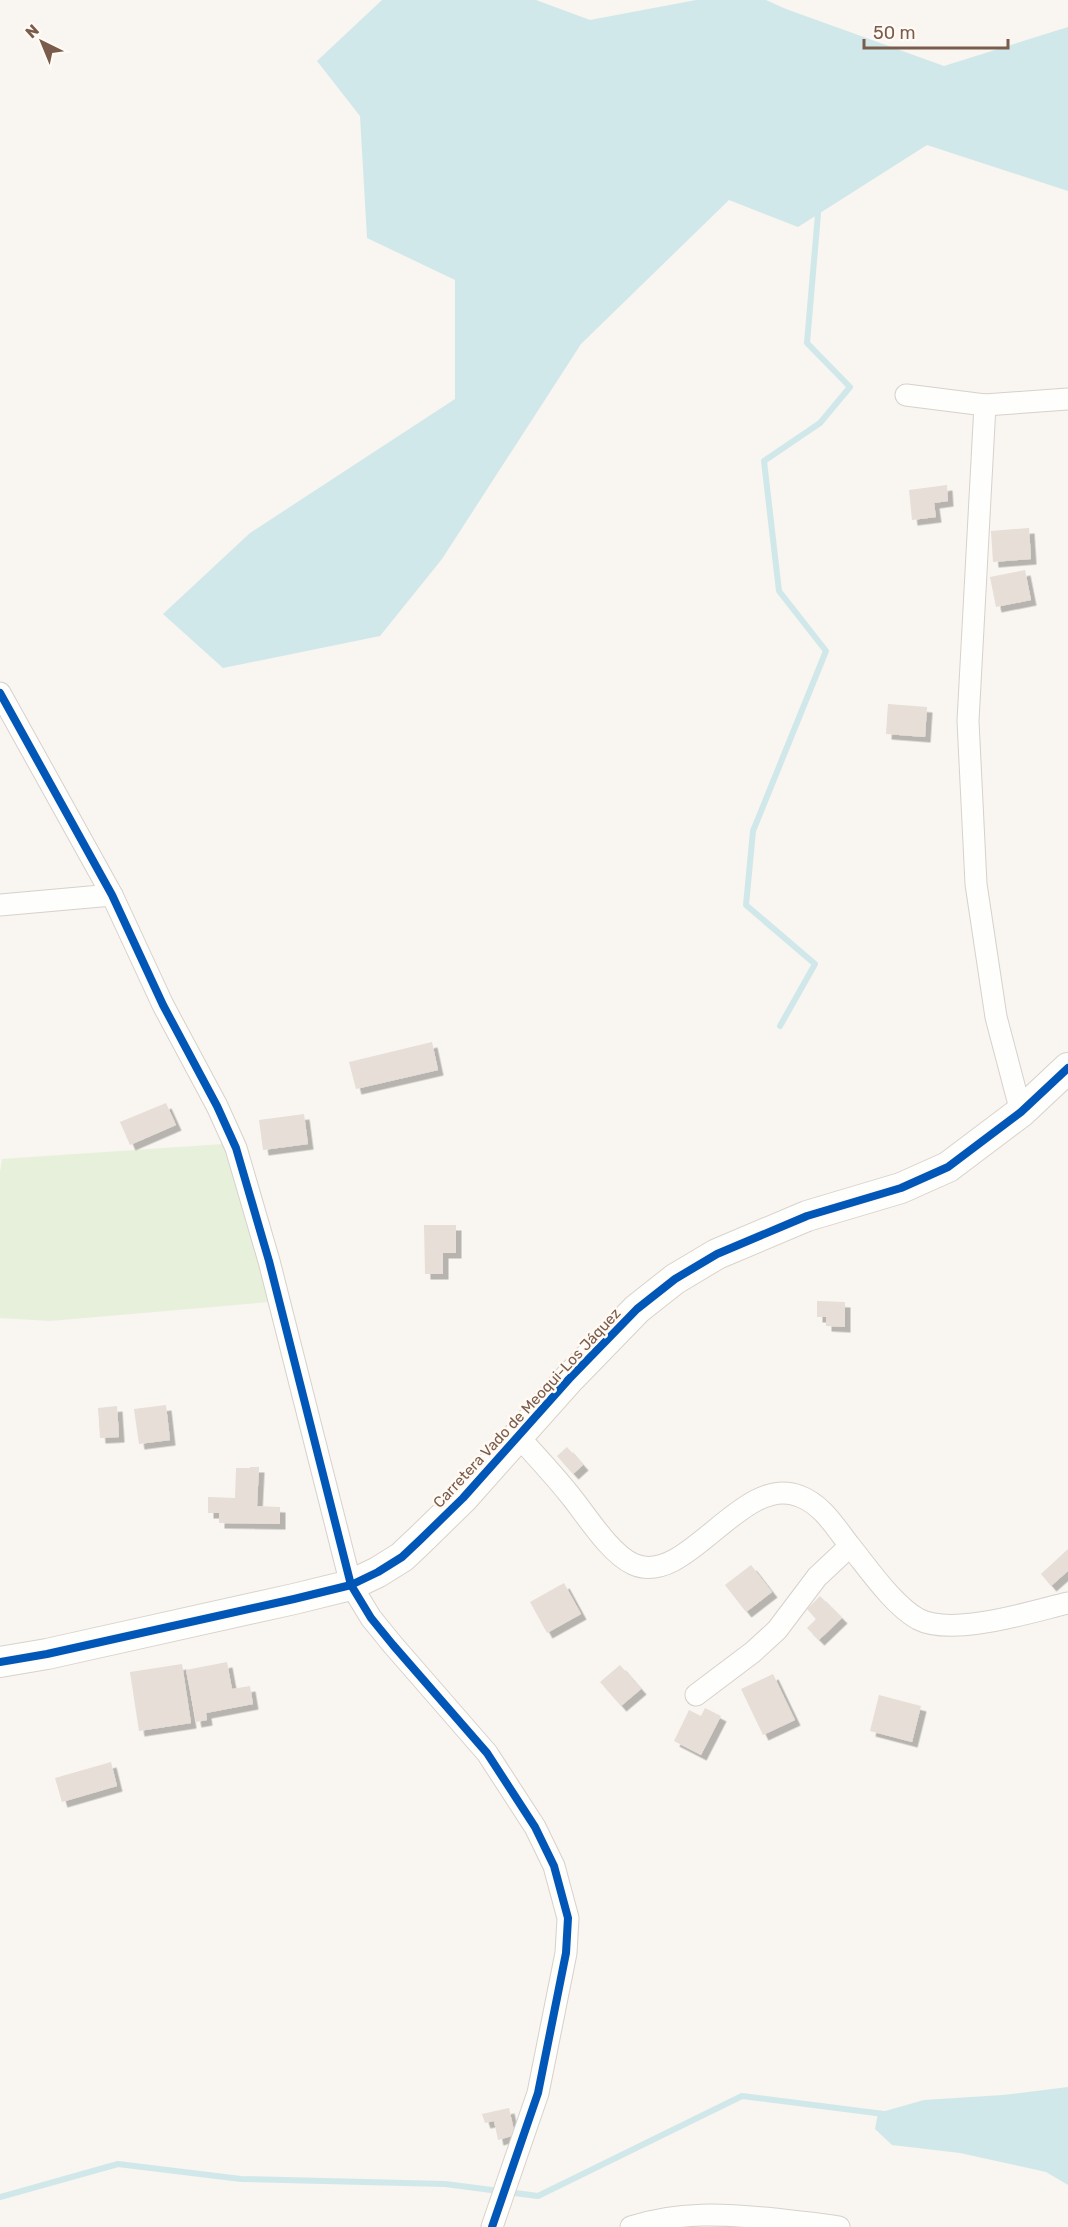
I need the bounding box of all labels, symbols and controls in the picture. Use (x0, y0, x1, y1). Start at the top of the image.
north arrow (12, 12, 72, 72)
scale bar (864, 12, 1008, 50)
text: N (21, 21, 43, 42)
text: 50 m (873, 22, 916, 44)
street label: Carretera Vado de Meoqui-Los Jáquez (430, 1304, 625, 1512)

